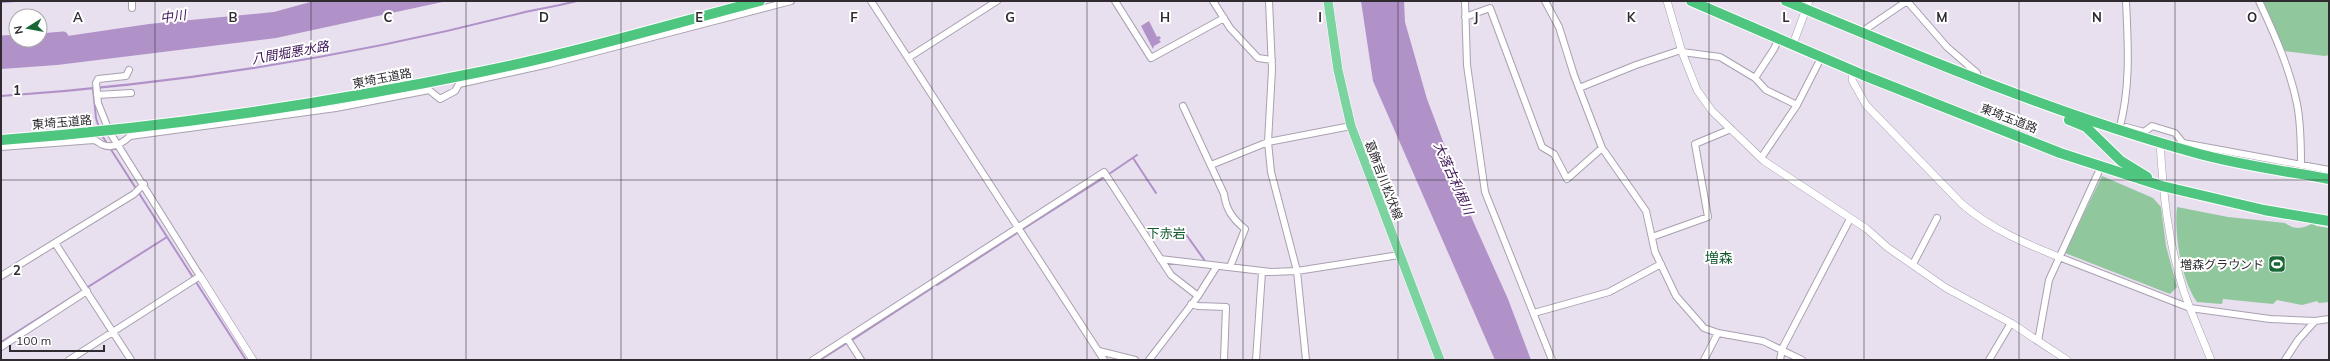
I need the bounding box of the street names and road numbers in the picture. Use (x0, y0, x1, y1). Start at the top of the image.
street label: 東埼玉道路 (351, 65, 413, 91)
street label: 東埼玉道路 (1978, 100, 2040, 136)
street label: 東埼玉道路 (31, 112, 93, 132)
street label: 葛飾吉川松伏線 (1362, 138, 1406, 222)

